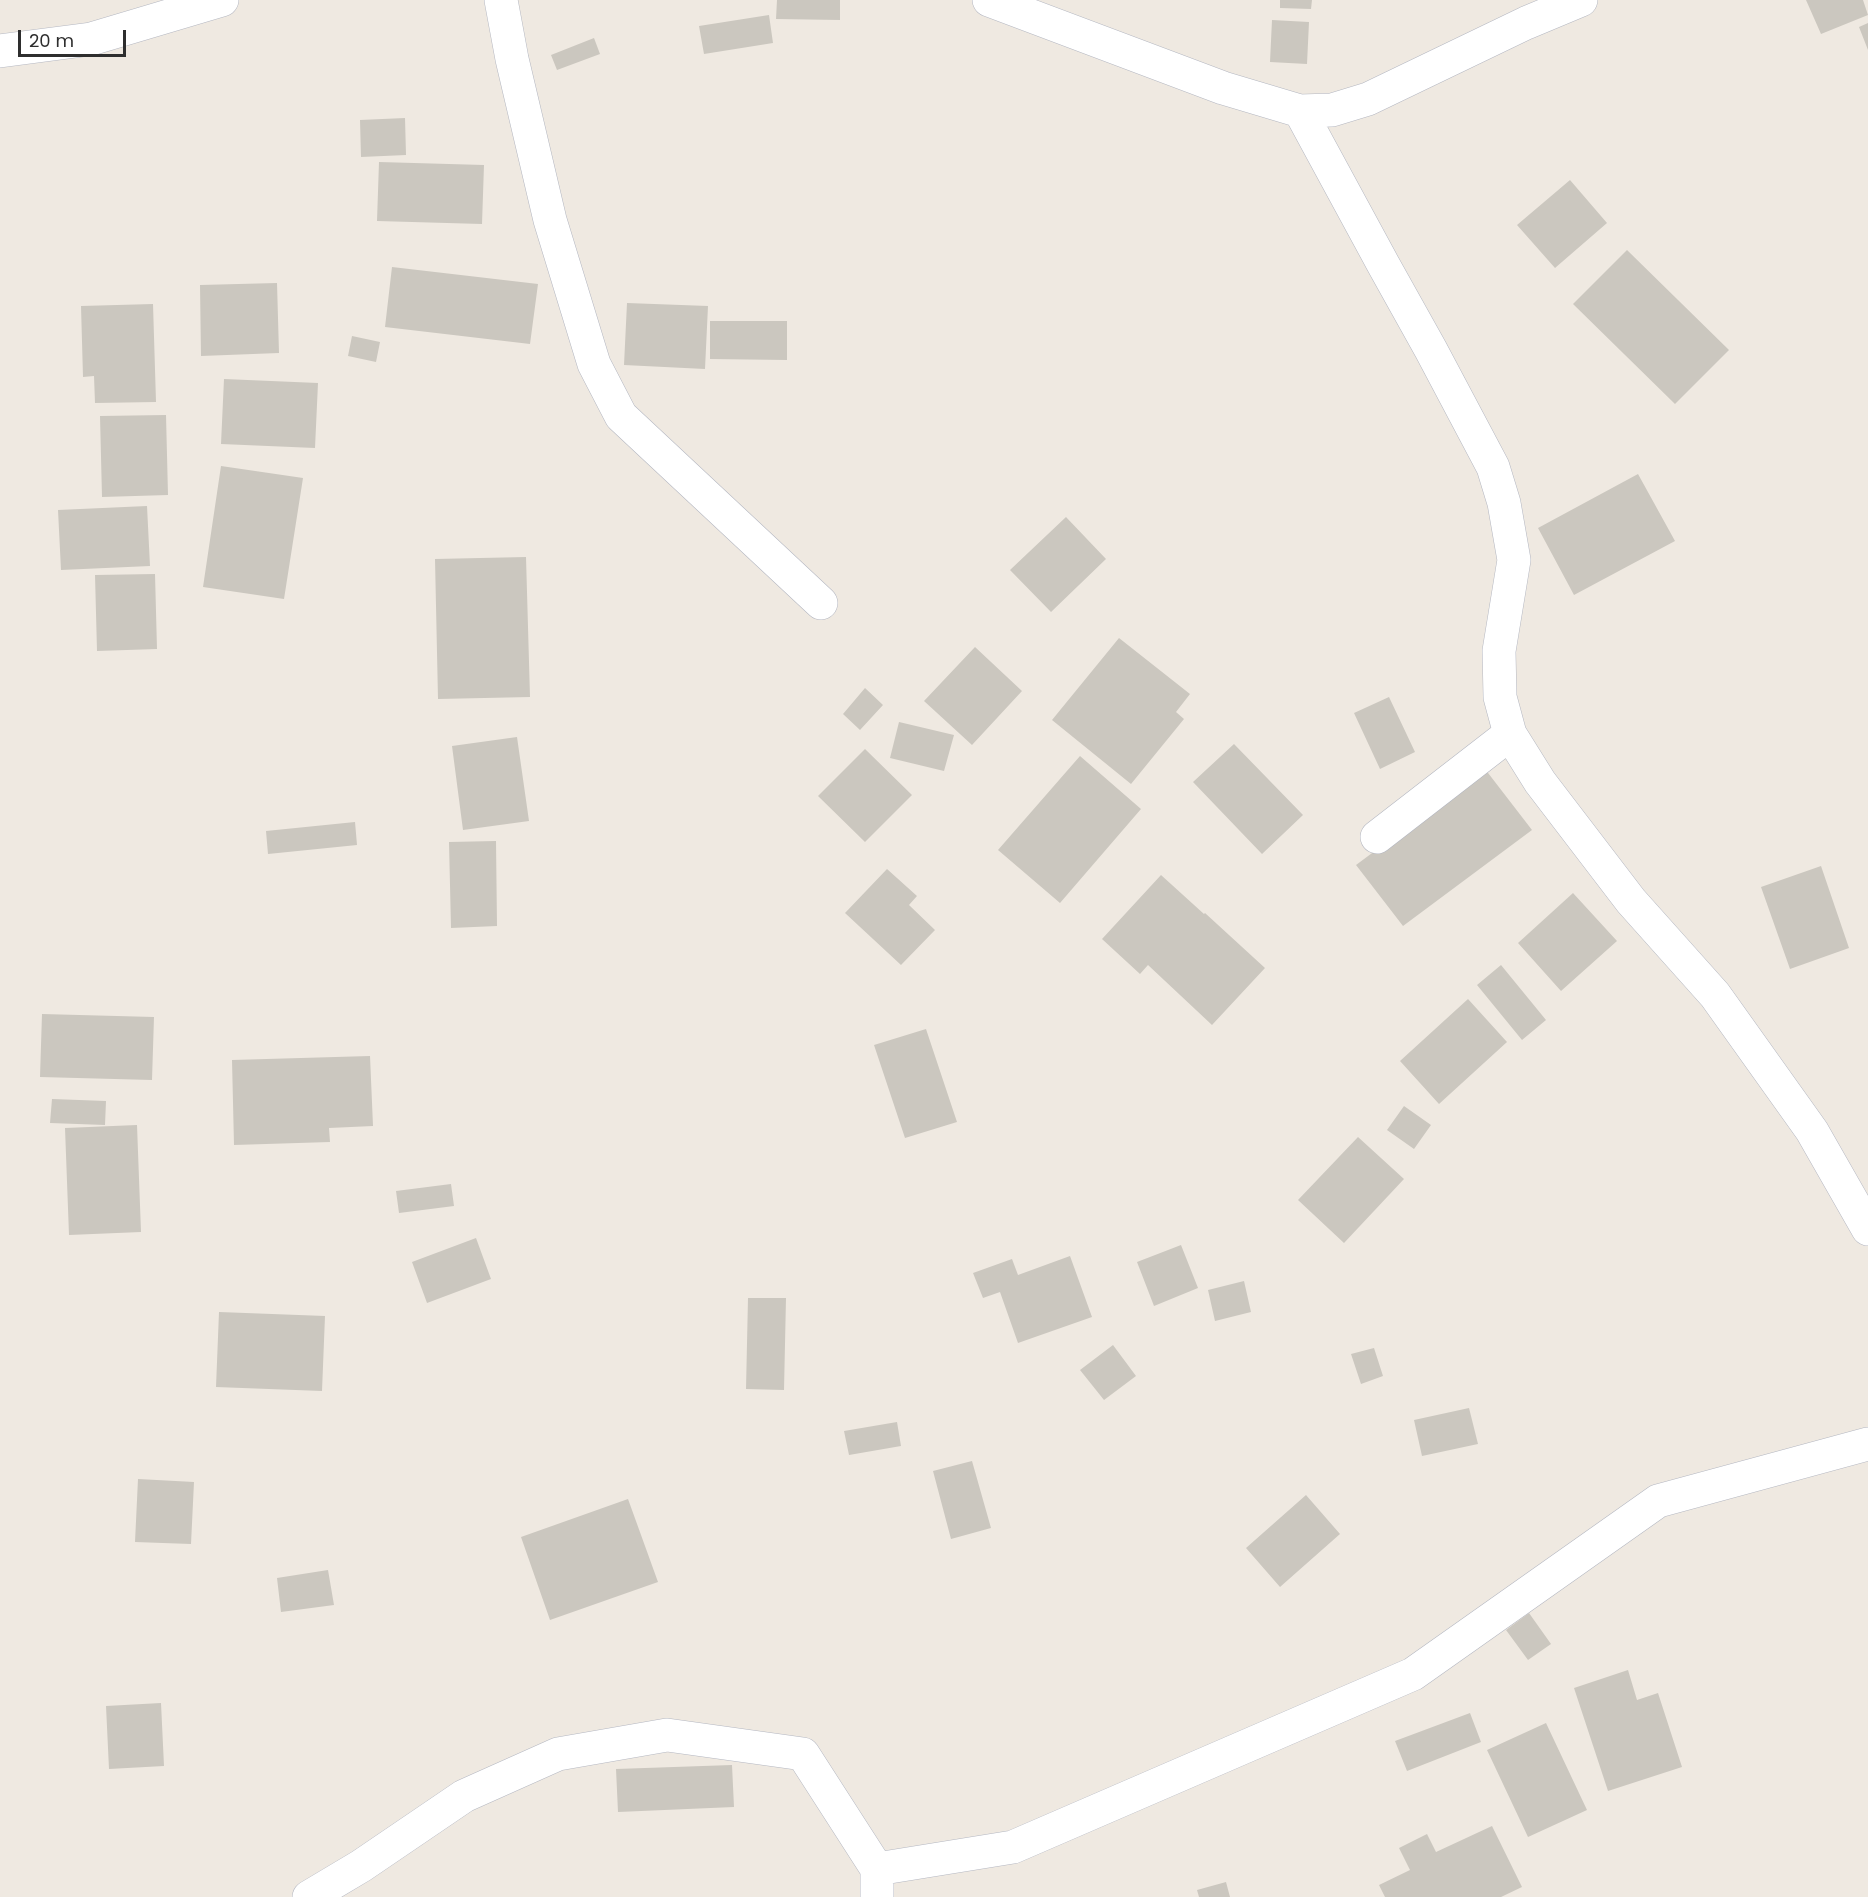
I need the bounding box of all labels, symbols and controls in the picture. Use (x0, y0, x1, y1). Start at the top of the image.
scale bar (21, 18, 129, 56)
text: 20 m (29, 28, 74, 53)

